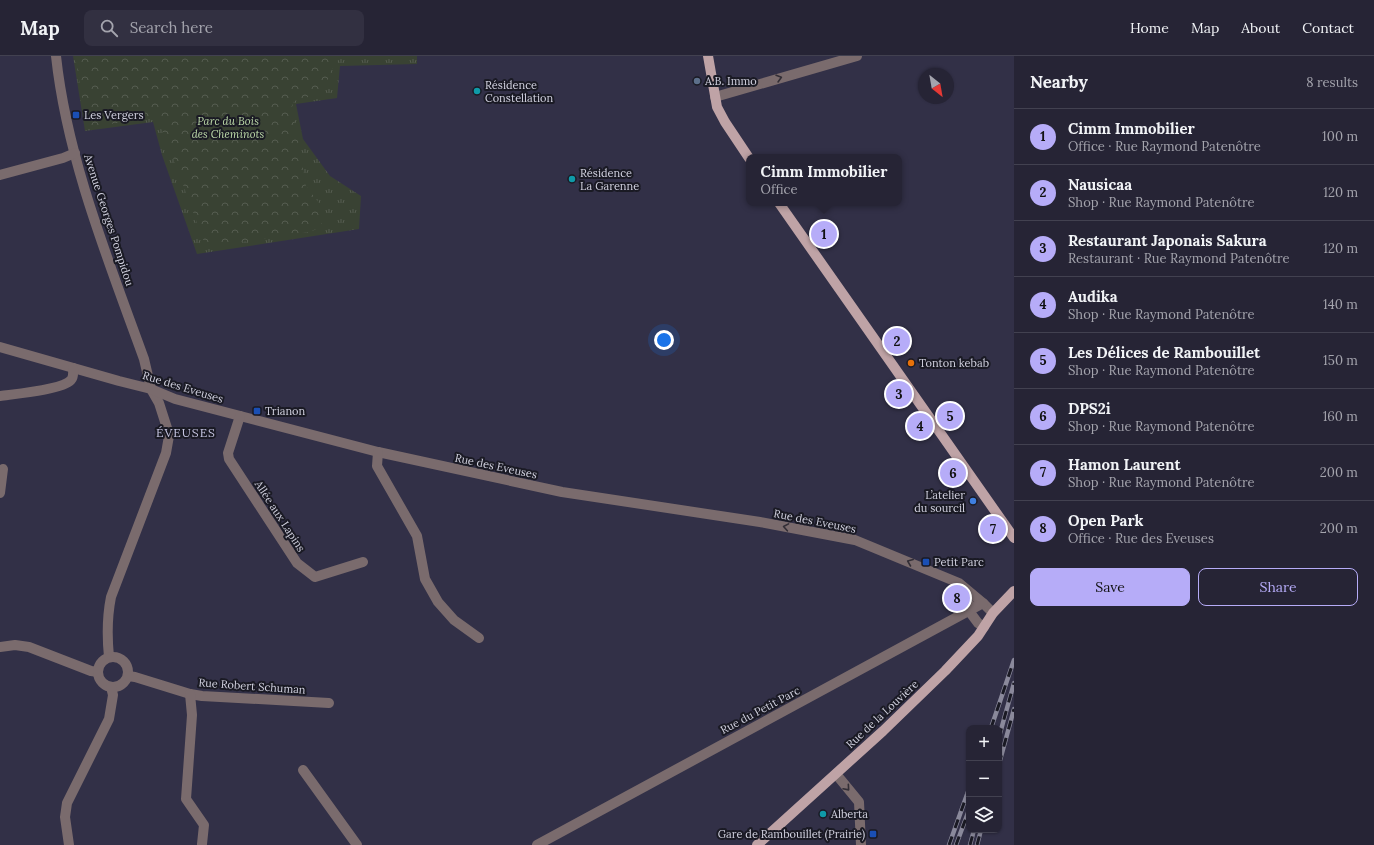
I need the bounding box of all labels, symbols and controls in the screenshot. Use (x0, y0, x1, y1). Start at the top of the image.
search box (84, 10, 364, 46)
text: Map (20, 16, 60, 40)
icon: search (98, 17, 120, 39)
text: Search here (130, 18, 213, 37)
text: Home (1130, 19, 1169, 37)
text: Map (1191, 19, 1219, 37)
text: About (1241, 19, 1280, 37)
text: Contact (1302, 19, 1354, 37)
north arrow (918, 68, 954, 104)
text: Nearby (1030, 71, 1088, 93)
place label: A.B. Immo (704, 74, 757, 88)
one-way arrow (775, 74, 782, 83)
text: 8 results (1306, 74, 1358, 91)
marker: A.B. Immo (692, 76, 702, 86)
place label: Résidence Constellation (485, 78, 553, 105)
marker: Résidence Constellation (472, 86, 482, 96)
place label: Les Vergers (84, 108, 144, 122)
marker: Les Vergers (71, 110, 81, 120)
park label: Parc du Bois des Cheminots (192, 114, 265, 141)
text: Cimm Immobilier (1068, 119, 1195, 138)
text: 1 (1040, 128, 1046, 145)
text: 100 m (1322, 128, 1358, 145)
text: Office · Rue Raymond Patenôtre (1068, 138, 1261, 155)
street label: Avenue Georges Pompidou (81, 151, 137, 288)
popup (746, 154, 902, 206)
text: Cimm Immobilier (761, 162, 887, 181)
place label: Résidence La Garenne (580, 166, 639, 193)
marker: Résidence La Garenne (567, 174, 577, 184)
text: Nausicaa (1068, 175, 1132, 194)
text: Office (761, 181, 797, 198)
text: 2 (1040, 184, 1046, 201)
text: 120 m (1323, 184, 1358, 201)
text: Shop · Rue Raymond Patenôtre (1068, 194, 1255, 211)
pin: 1 (811, 219, 837, 249)
text: Restaurant Japonais Sakura (1068, 231, 1267, 250)
text: 3 (1039, 240, 1047, 257)
text: 120 m (1323, 240, 1358, 257)
text: Restaurant · Rue Raymond Patenôtre (1068, 250, 1290, 267)
text: Audika (1068, 287, 1118, 306)
text: 4 (1039, 296, 1047, 313)
text: 140 m (1323, 296, 1358, 313)
text: Shop · Rue Raymond Patenôtre (1068, 306, 1255, 323)
pin: 2 (884, 326, 910, 356)
your location (654, 330, 674, 350)
text: Les Délices de Rambouillet (1068, 343, 1260, 362)
text: 5 (1039, 352, 1047, 369)
text: 150 m (1323, 352, 1358, 369)
place label: Tonton kebab (919, 356, 989, 370)
marker: Tonton kebab (906, 358, 916, 368)
text: Shop · Rue Raymond Patenôtre (1068, 362, 1255, 379)
street label: Rue des Eveuses (141, 368, 225, 406)
pin: 3 (886, 379, 912, 409)
text: DPS2i (1068, 399, 1111, 418)
pin: 5 (937, 401, 963, 431)
place label: Trianon (265, 404, 306, 418)
marker: Trianon (252, 406, 262, 416)
text: 6 (1039, 408, 1047, 425)
text: 160 m (1323, 408, 1358, 425)
pin: 4 (907, 411, 933, 441)
text: Shop · Rue Raymond Patenôtre (1068, 418, 1255, 435)
district label: ÉVEUSES (156, 425, 216, 440)
street label: Rue des Eveuses (454, 450, 538, 482)
text: Hamon Laurent (1068, 455, 1181, 474)
pin: 6 (940, 458, 966, 488)
text: 7 (1040, 464, 1046, 481)
text: 200 m (1320, 464, 1358, 481)
text: Shop · Rue Raymond Patenôtre (1068, 474, 1255, 491)
street label: Allée aux Lapins (251, 477, 308, 554)
place label: L’atelier du sourcil (914, 488, 965, 515)
marker: L’atelier du sourcil (968, 496, 978, 506)
street label: Rue des Eveuses (773, 506, 857, 536)
text: Open Park (1068, 511, 1143, 530)
pin: 7 (980, 514, 1006, 544)
text: 8 (1039, 520, 1047, 537)
text: 200 m (1320, 520, 1358, 537)
one-way arrow (783, 523, 789, 532)
text: Office · Rue des Eveuses (1068, 530, 1214, 547)
place label: Petit Parc (934, 555, 984, 569)
marker: Petit Parc (921, 557, 931, 567)
one-way arrow (907, 559, 914, 567)
button: Save (1030, 568, 1190, 606)
button: Share (1198, 568, 1358, 606)
pin: 8 (944, 583, 970, 613)
street label: Rue Robert Schuman (198, 675, 306, 697)
street label: Rue de la Louvière (843, 677, 921, 751)
street label: Rue du Petit Parc (718, 683, 802, 737)
map controls (966, 725, 1002, 833)
button: + (966, 725, 1002, 761)
button: − (966, 761, 1002, 797)
one-way arrow (843, 783, 850, 791)
button: layers (966, 797, 1002, 833)
place label: Alberta (830, 807, 868, 821)
marker: Alberta (818, 809, 828, 819)
place label: Gare de Rambouillet (Prairie) (718, 827, 865, 842)
marker: Gare de Rambouillet (Prairie) (868, 829, 878, 839)

